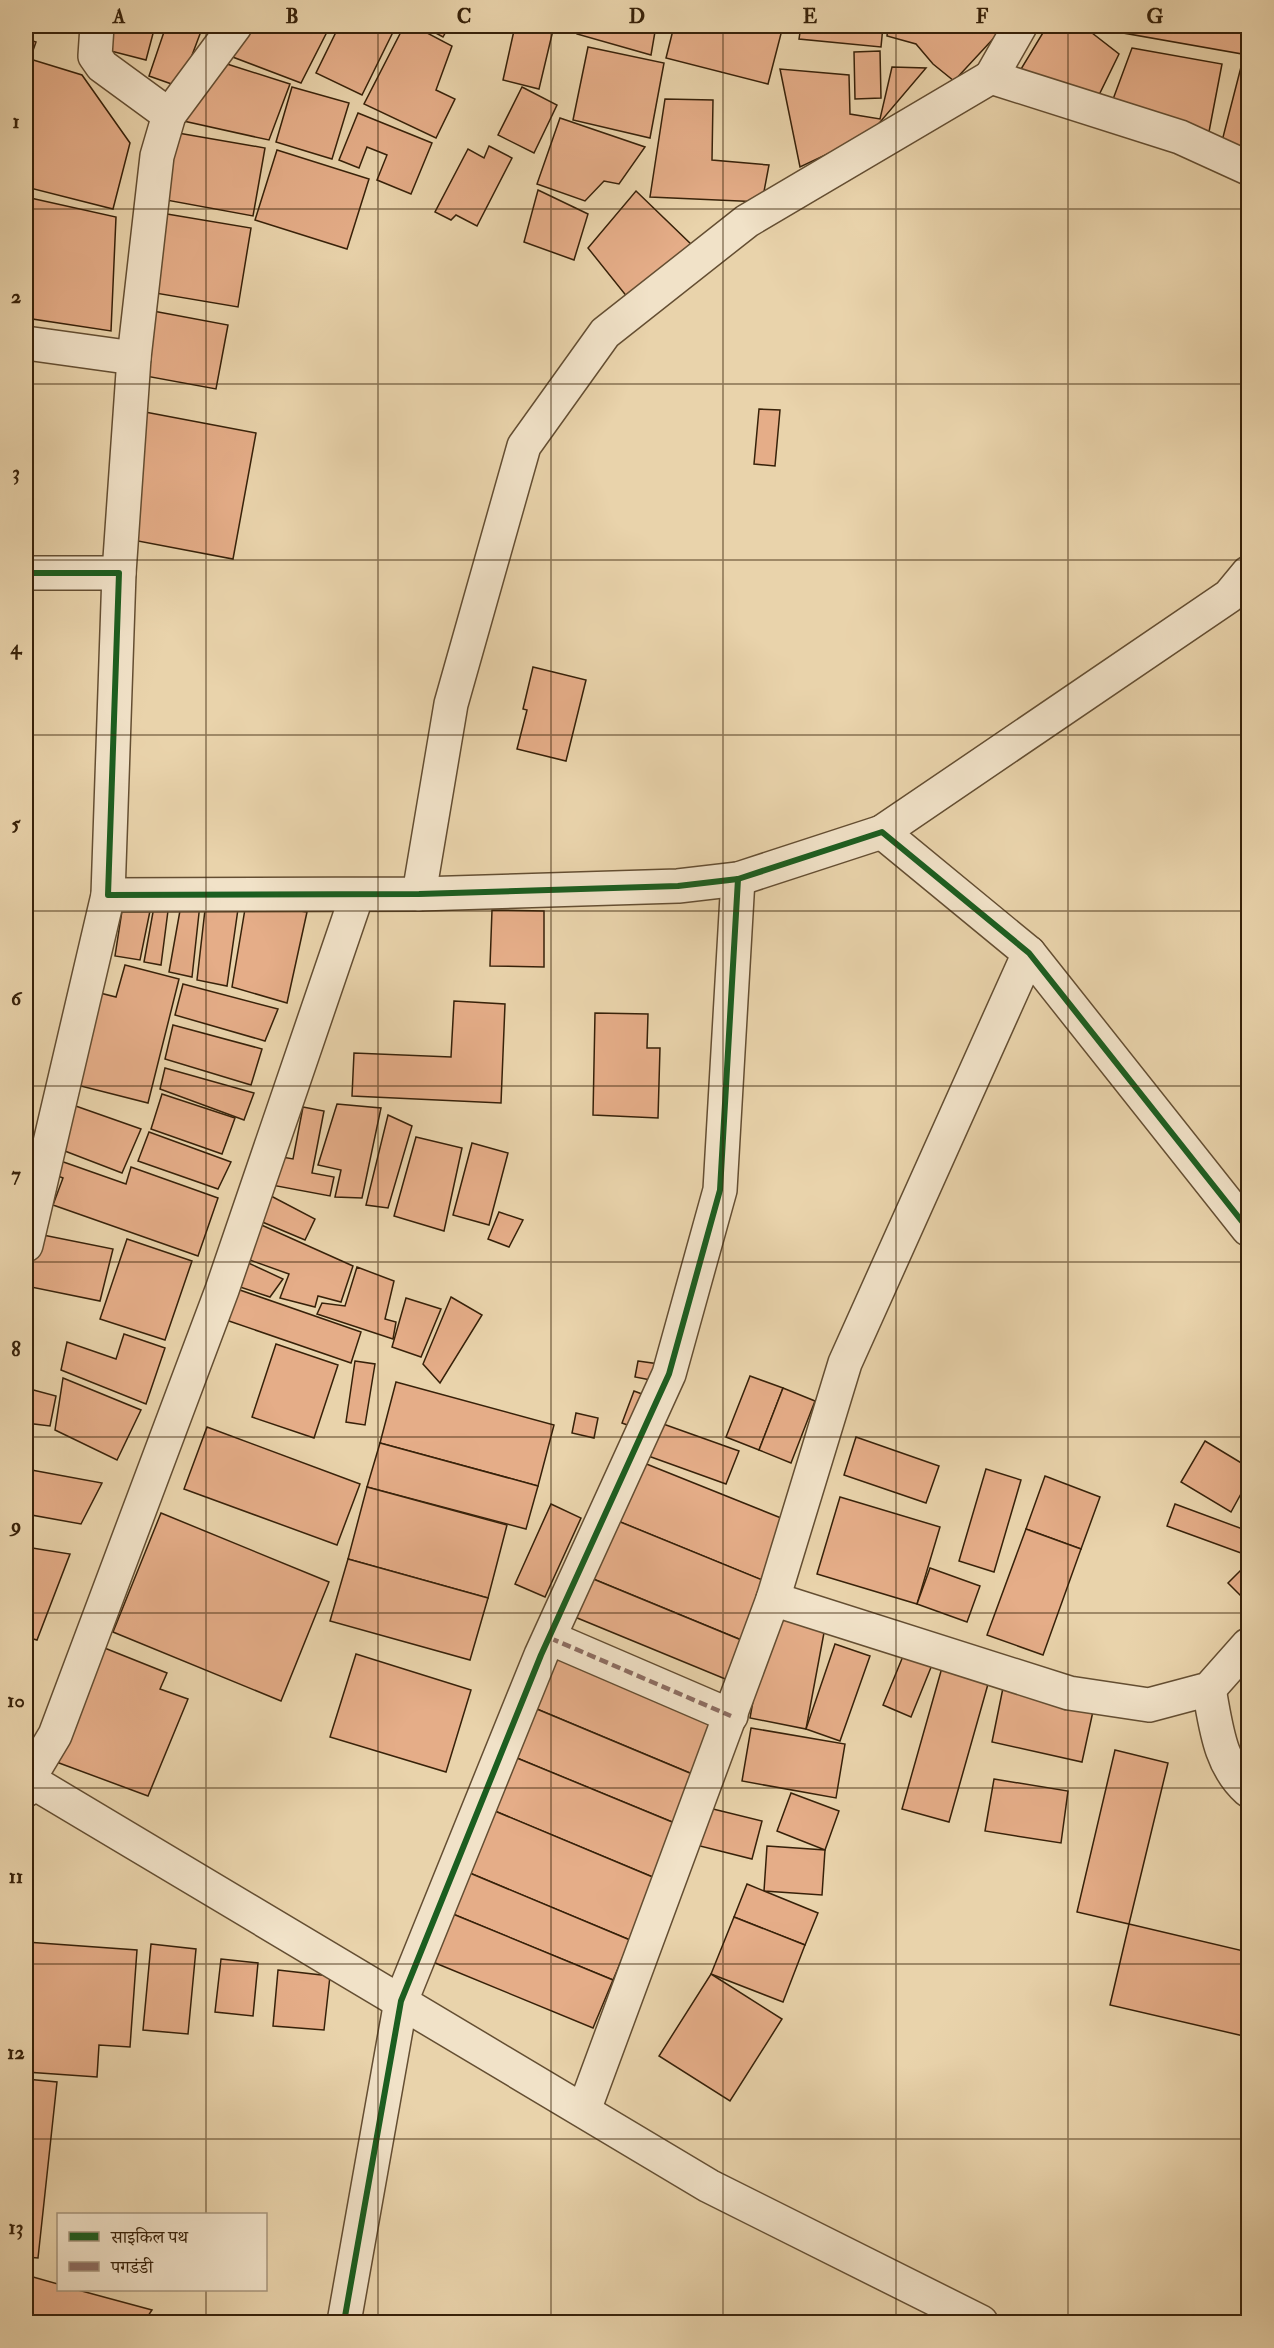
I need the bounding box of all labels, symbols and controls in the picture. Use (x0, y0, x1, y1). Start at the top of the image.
text: A (112, 4, 126, 29)
text: B (285, 4, 299, 29)
text: C (457, 4, 471, 29)
text: D (629, 4, 645, 29)
text: E (803, 4, 818, 29)
text: F (976, 4, 989, 29)
text: G (1147, 4, 1164, 29)
text: 1 (12, 109, 20, 134)
text: 2 (11, 284, 21, 309)
text: 3 (12, 460, 20, 485)
text: 4 (10, 635, 23, 660)
text: 5 (12, 811, 22, 836)
text: 6 (11, 986, 23, 1011)
text: 7 (11, 1162, 21, 1187)
text: 8 (11, 1337, 21, 1362)
text: 9 (9, 1513, 21, 1538)
text: 10 (7, 1688, 25, 1713)
text: 11 (9, 1864, 23, 1889)
text: 12 (7, 2040, 25, 2065)
legend (57, 2213, 267, 2291)
text: 13 (9, 2215, 23, 2240)
text: साइकिल पथ (110, 2226, 189, 2249)
text: पगडंडी (110, 2256, 154, 2279)

